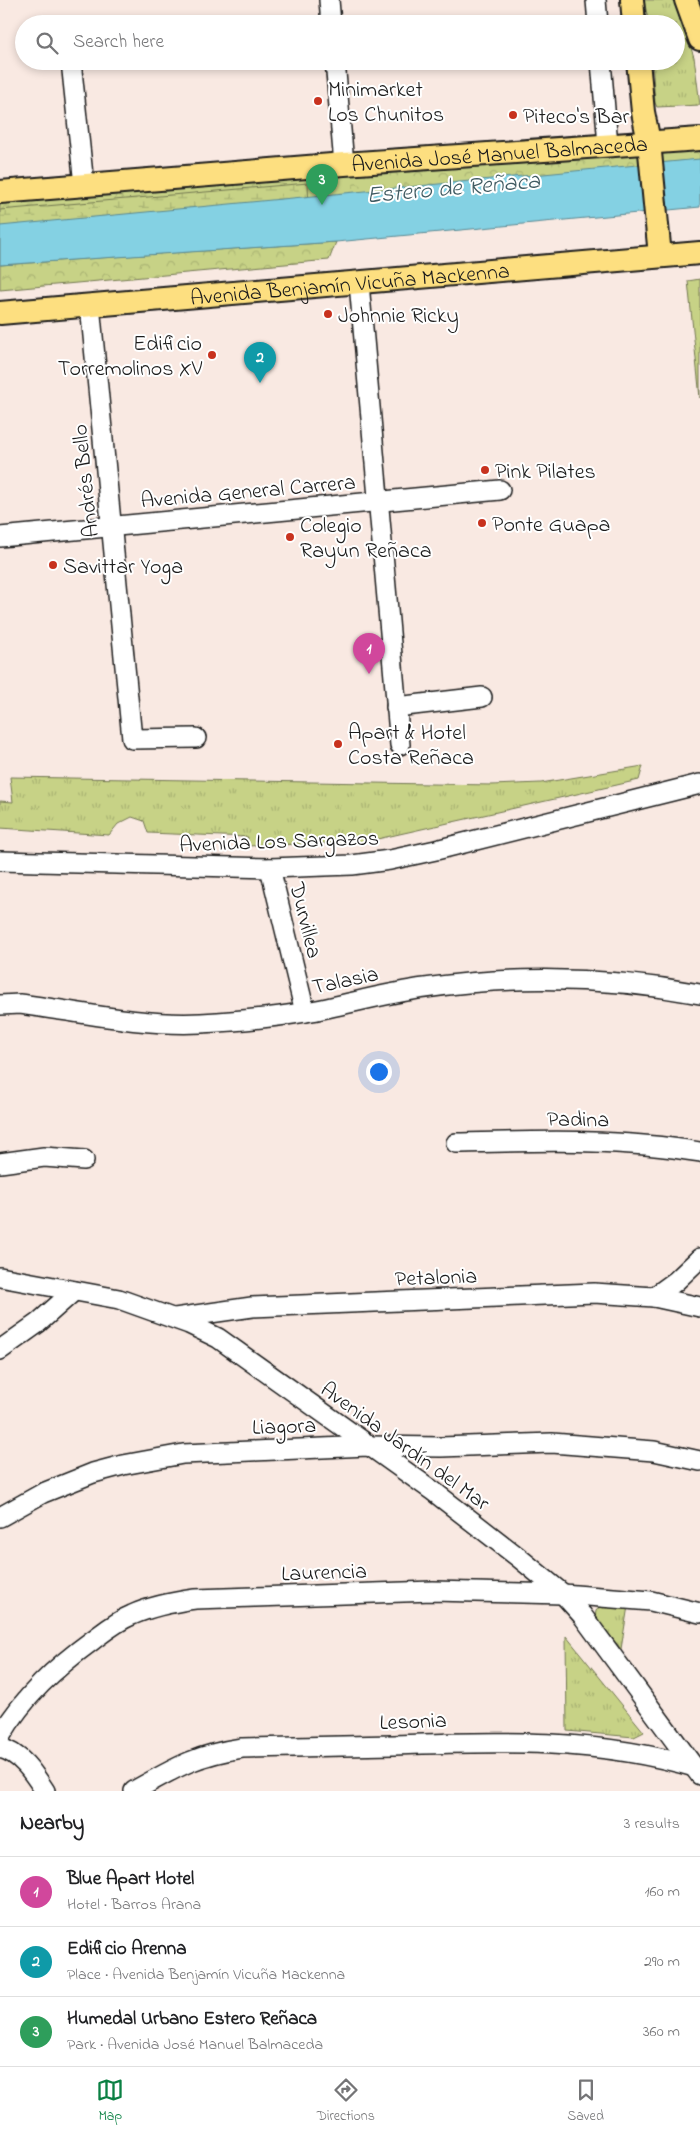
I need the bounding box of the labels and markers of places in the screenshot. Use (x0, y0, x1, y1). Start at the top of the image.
place label: Minimarket Los Chunitos (328, 75, 444, 132)
marker: Minimarket Los Chunitos (312, 95, 324, 107)
place label: Piteco's Bar (523, 102, 630, 134)
marker: Piteco's Bar (507, 109, 519, 121)
pin: 3 (306, 164, 338, 205)
place label: Johnnie Ricky (338, 301, 459, 334)
marker: Johnnie Ricky (322, 308, 334, 320)
place label: Edificio Torremolinos XV (58, 329, 203, 386)
pin: 2 (244, 342, 276, 383)
marker: Edificio Torremolinos XV (206, 349, 218, 361)
place label: Pink Pilates (495, 457, 596, 489)
marker: Pink Pilates (479, 464, 491, 476)
place label: Ponte Guapa (492, 510, 611, 542)
place label: Colegio Rayun Reñaca (300, 511, 432, 569)
marker: Ponte Guapa (476, 517, 488, 529)
marker: Colegio Rayun Reñaca (284, 531, 296, 543)
place label: Savittar Yoga (63, 552, 183, 585)
marker: Savittar Yoga (47, 559, 59, 571)
pin: 1 (353, 633, 385, 674)
place label: Apart & Hotel Costa Reñaca (348, 718, 474, 775)
marker: Apart & Hotel Costa Reñaca (332, 738, 344, 750)

